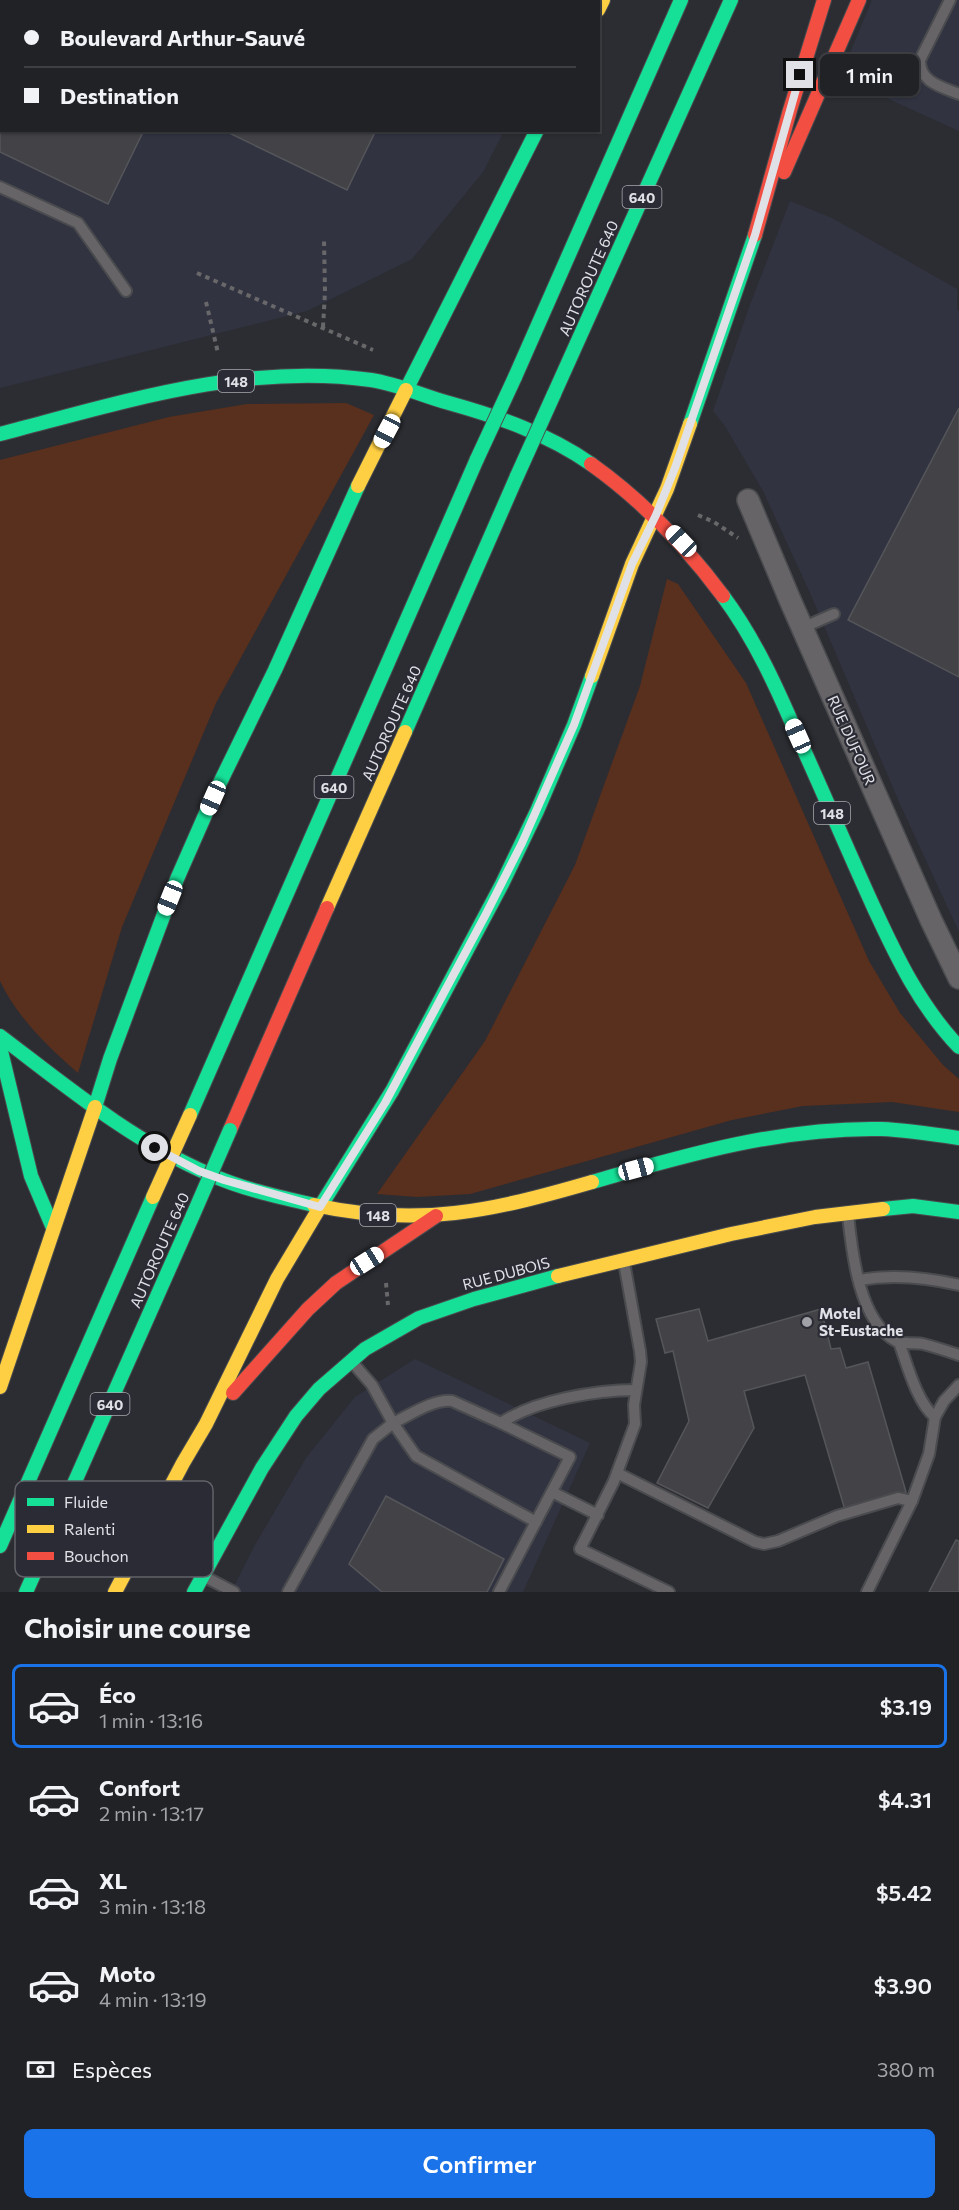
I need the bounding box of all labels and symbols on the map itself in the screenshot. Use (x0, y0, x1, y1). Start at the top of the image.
callout: 1 min (821, 54, 920, 96)
route end (786, 61, 813, 88)
road number: 640 (622, 186, 662, 208)
street label: AUTOROUTE 640 (554, 217, 622, 339)
road number: 148 (218, 370, 254, 392)
car (371, 411, 403, 451)
car (662, 522, 700, 560)
street label: AUTOROUTE 640 (357, 662, 425, 784)
street label: RUE DUFOUR (824, 692, 880, 788)
car (782, 716, 814, 756)
road number: 640 (314, 776, 354, 798)
car (197, 778, 229, 818)
road number: 148 (814, 802, 850, 824)
car (155, 878, 185, 918)
route start (141, 1134, 168, 1161)
car (616, 1156, 656, 1182)
street label: AUTOROUTE 640 (125, 1189, 193, 1311)
road number: 148 (360, 1204, 396, 1226)
car (347, 1244, 387, 1278)
street label: RUE DUBOIS (460, 1253, 552, 1293)
place label: Motel St-Eustache (819, 1304, 903, 1339)
marker: Motel St-Eustache (800, 1315, 814, 1329)
road number: 640 (90, 1393, 130, 1415)
legend (15, 1481, 213, 1577)
text: Fluide (64, 1492, 108, 1511)
text: Ralenti (64, 1519, 115, 1538)
text: Bouchon (64, 1546, 129, 1565)

